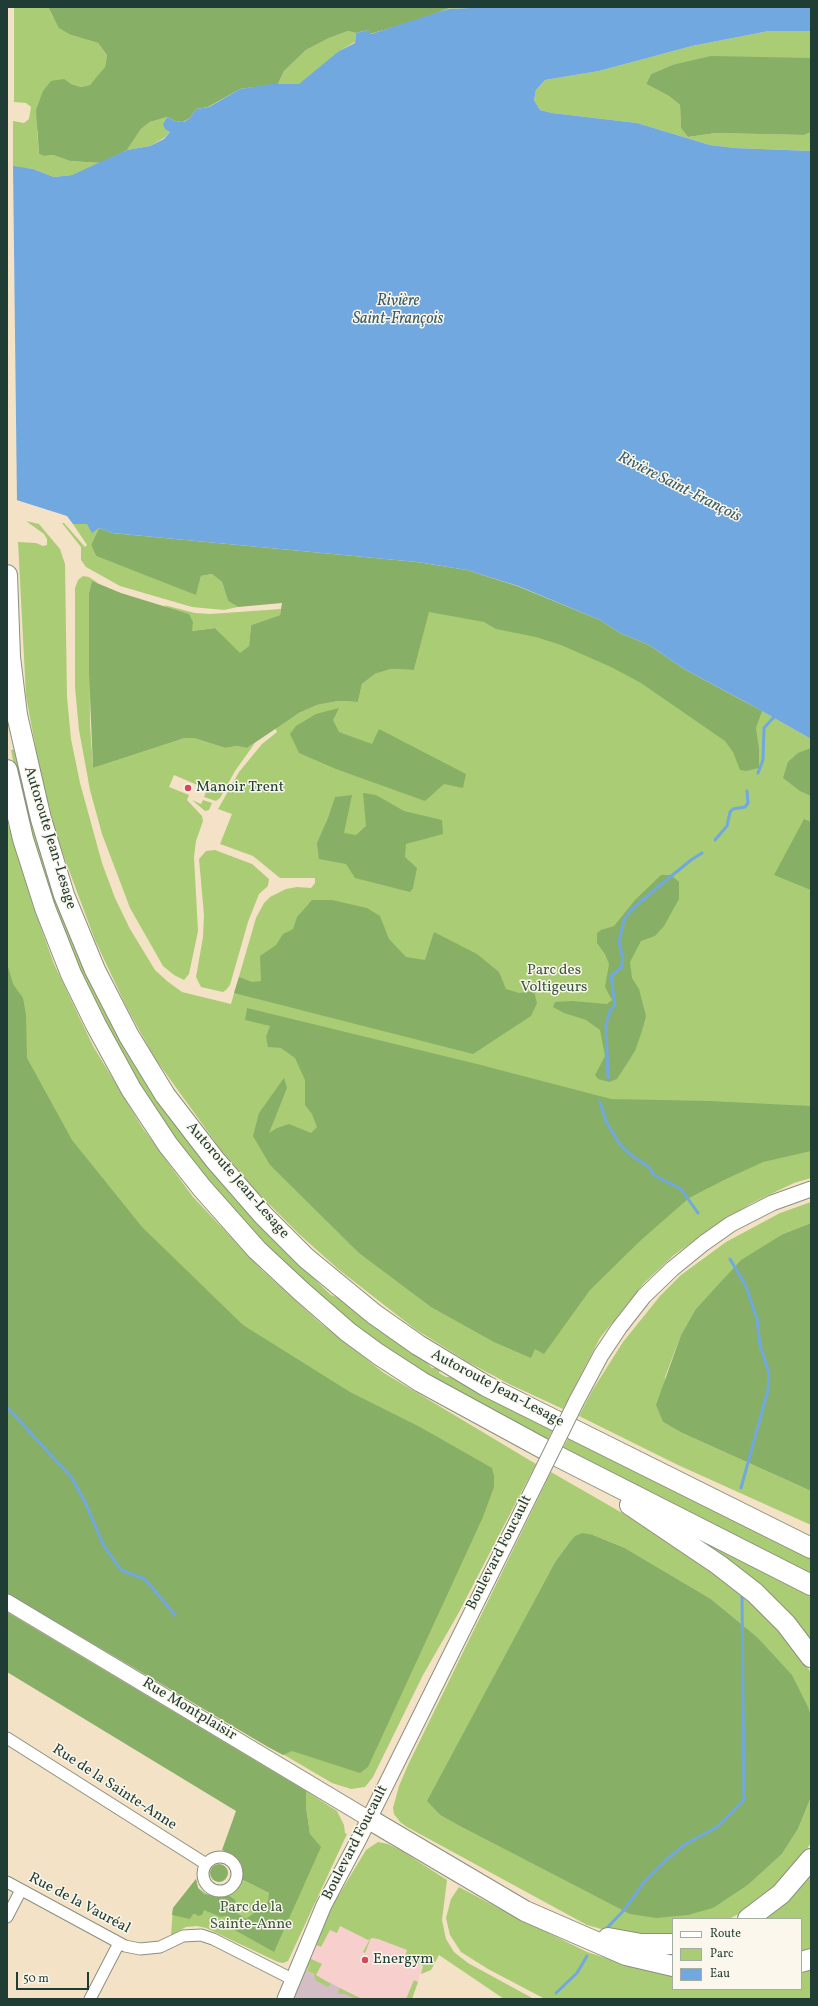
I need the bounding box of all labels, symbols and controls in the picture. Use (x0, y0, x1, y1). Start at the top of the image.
water label: Rivière Saint-François (353, 292, 443, 330)
water label: Rivière Saint-François (614, 449, 744, 527)
street label: Autoroute Jean-Lesage (19, 764, 79, 912)
place label: Manoir Trent (196, 779, 284, 797)
marker: Manoir Trent (183, 783, 193, 793)
park label: Parc des Voltigeurs (521, 962, 587, 997)
street label: Autoroute Jean-Lesage (182, 1119, 292, 1243)
street label: Autoroute Jean-Lesage (427, 1346, 567, 1432)
street label: Boulevard Foucault (463, 1492, 537, 1614)
street label: Rue Montplaisir (139, 1675, 239, 1745)
street label: Rue de la Sainte-Anne (48, 1741, 180, 1835)
street label: Boulevard Foucault (319, 1782, 393, 1904)
street label: Rue de la Vauréal (25, 1870, 133, 1938)
park label: Parc de la Sainte-Anne (210, 1899, 292, 1934)
legend (672, 1918, 802, 1990)
text: Route (710, 1926, 741, 1942)
text: Parc (710, 1946, 733, 1962)
place label: Energym (373, 1951, 433, 1969)
marker: Energym (360, 1955, 370, 1965)
scale bar (18, 1964, 91, 1990)
text: Eau (710, 1966, 730, 1982)
text: 50 m (23, 1971, 49, 1987)

